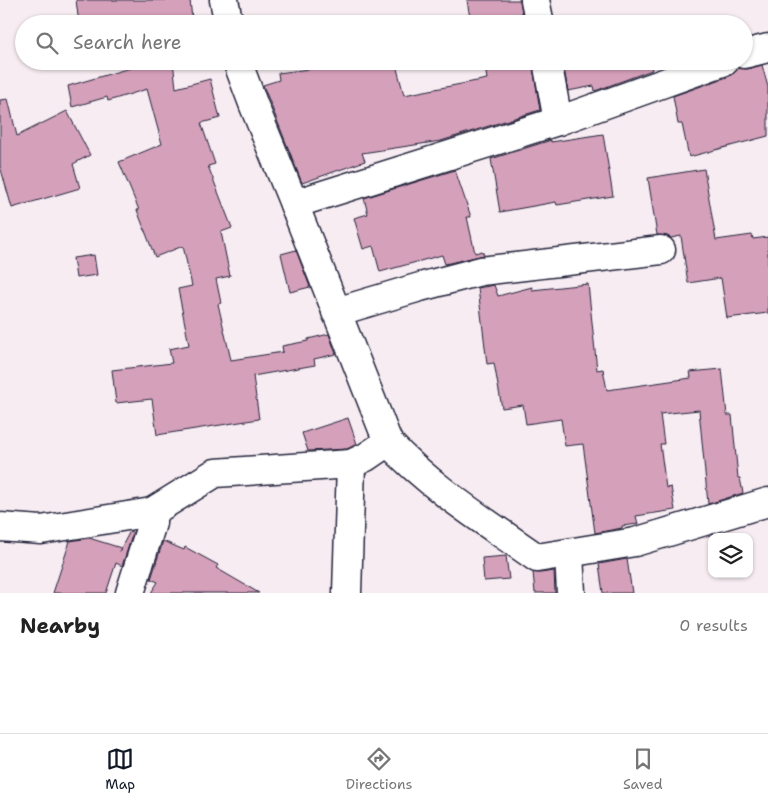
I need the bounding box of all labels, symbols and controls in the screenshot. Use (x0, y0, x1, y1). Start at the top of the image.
search box (15, 15, 753, 70)
icon: search (33, 29, 61, 57)
text: Search here (73, 30, 182, 55)
map controls (708, 533, 753, 578)
button: layers (708, 533, 753, 578)
text: Nearby (20, 612, 100, 640)
text: 0 results (679, 615, 748, 636)
tab: Map (105, 745, 135, 793)
tab: Directions (346, 745, 413, 793)
tab: Saved (623, 745, 663, 793)

